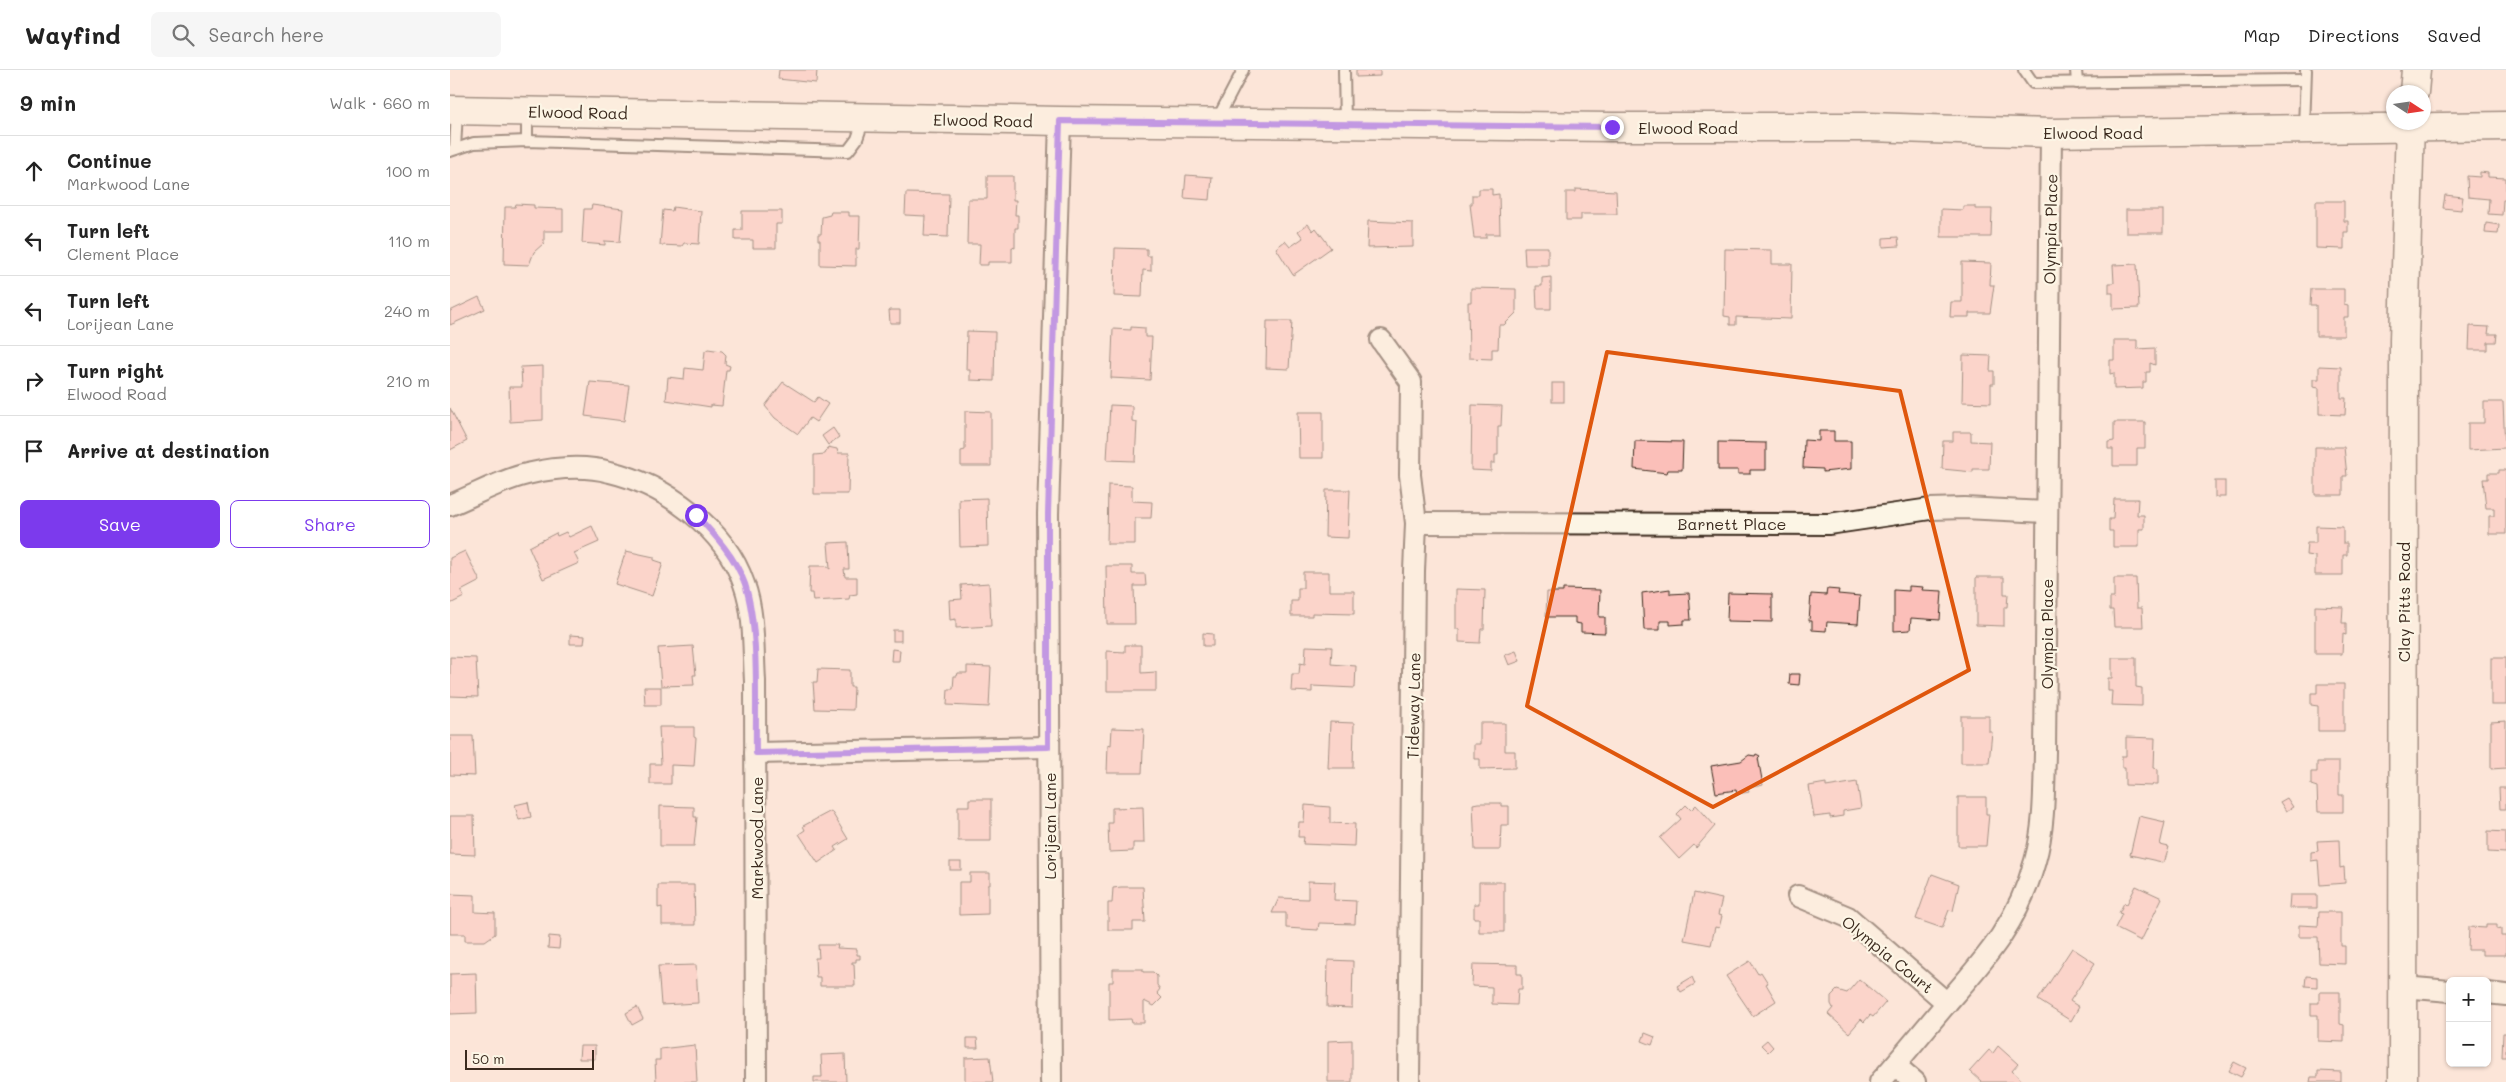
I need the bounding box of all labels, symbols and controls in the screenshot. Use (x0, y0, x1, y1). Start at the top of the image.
search box (151, 12, 501, 57)
text: Wayfind (25, 19, 121, 50)
icon: search (169, 21, 197, 49)
text: Search here (209, 22, 324, 47)
text: Map (2243, 23, 2280, 47)
text: Directions (2308, 23, 2400, 47)
text: Saved (2428, 23, 2481, 47)
north arrow (2386, 85, 2431, 130)
text: 9 min (20, 89, 76, 116)
text: Walk · 660 m (329, 92, 430, 113)
street label: Elwood Road (528, 101, 628, 123)
street label: Elwood Road (933, 109, 1033, 131)
route end (1601, 116, 1624, 139)
street label: Elwood Road (1638, 117, 1738, 138)
street label: Elwood Road (2043, 122, 2143, 143)
text: Continue (67, 148, 152, 173)
icon: ahead (20, 157, 48, 185)
text: 100 m (385, 160, 430, 181)
text: Markwood Lane (67, 173, 190, 194)
street label: Olympia Place (2039, 173, 2061, 285)
text: Turn left (67, 218, 150, 243)
icon: left (20, 227, 48, 255)
text: 110 m (388, 230, 430, 251)
text: Clement Place (67, 243, 179, 264)
text: Turn left (67, 288, 150, 313)
icon: left (20, 297, 48, 325)
text: 240 m (384, 300, 430, 321)
text: Lorijean Lane (67, 313, 174, 334)
text: Turn right (67, 358, 164, 383)
icon: right (20, 367, 48, 395)
text: 210 m (386, 370, 430, 391)
text: Elwood Road (67, 383, 167, 404)
icon: arrive (20, 437, 48, 465)
text: Arrive at destination (67, 438, 270, 463)
button: Save (20, 500, 220, 548)
button: Share (230, 500, 430, 548)
route start (685, 504, 708, 527)
street label: Barnett Place (1678, 513, 1786, 534)
street label: Clay Pitts Road (2393, 542, 2414, 662)
street label: Olympia Place (2036, 579, 2057, 689)
street label: Tideway Lane (1402, 652, 1424, 760)
street label: Lorijean Lane (1039, 772, 1060, 880)
street label: Markwood Lane (746, 776, 767, 900)
street label: Olympia Court (1838, 910, 1938, 998)
map controls (2446, 977, 2491, 1067)
button: + (2446, 977, 2491, 1022)
button: − (2446, 1022, 2491, 1067)
scale bar (465, 1047, 594, 1070)
text: 50 m (472, 1049, 504, 1068)

